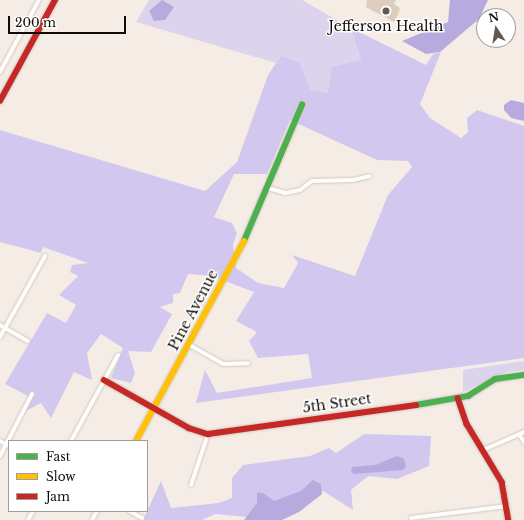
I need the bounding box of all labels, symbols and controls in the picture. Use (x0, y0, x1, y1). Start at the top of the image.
marker: Jefferson Health (381, 6, 391, 16)
scale bar (10, 8, 128, 34)
north arrow (476, 8, 516, 48)
text: N (487, 9, 500, 25)
text: 200 m (15, 15, 56, 30)
place label: Jefferson Health (329, 18, 443, 34)
street label: Pine Avenue (165, 267, 221, 353)
street label: 5th Street (302, 390, 372, 416)
legend (8, 440, 148, 512)
text: Fast (46, 449, 70, 464)
text: Slow (46, 469, 75, 484)
text: Jam (46, 489, 70, 504)

